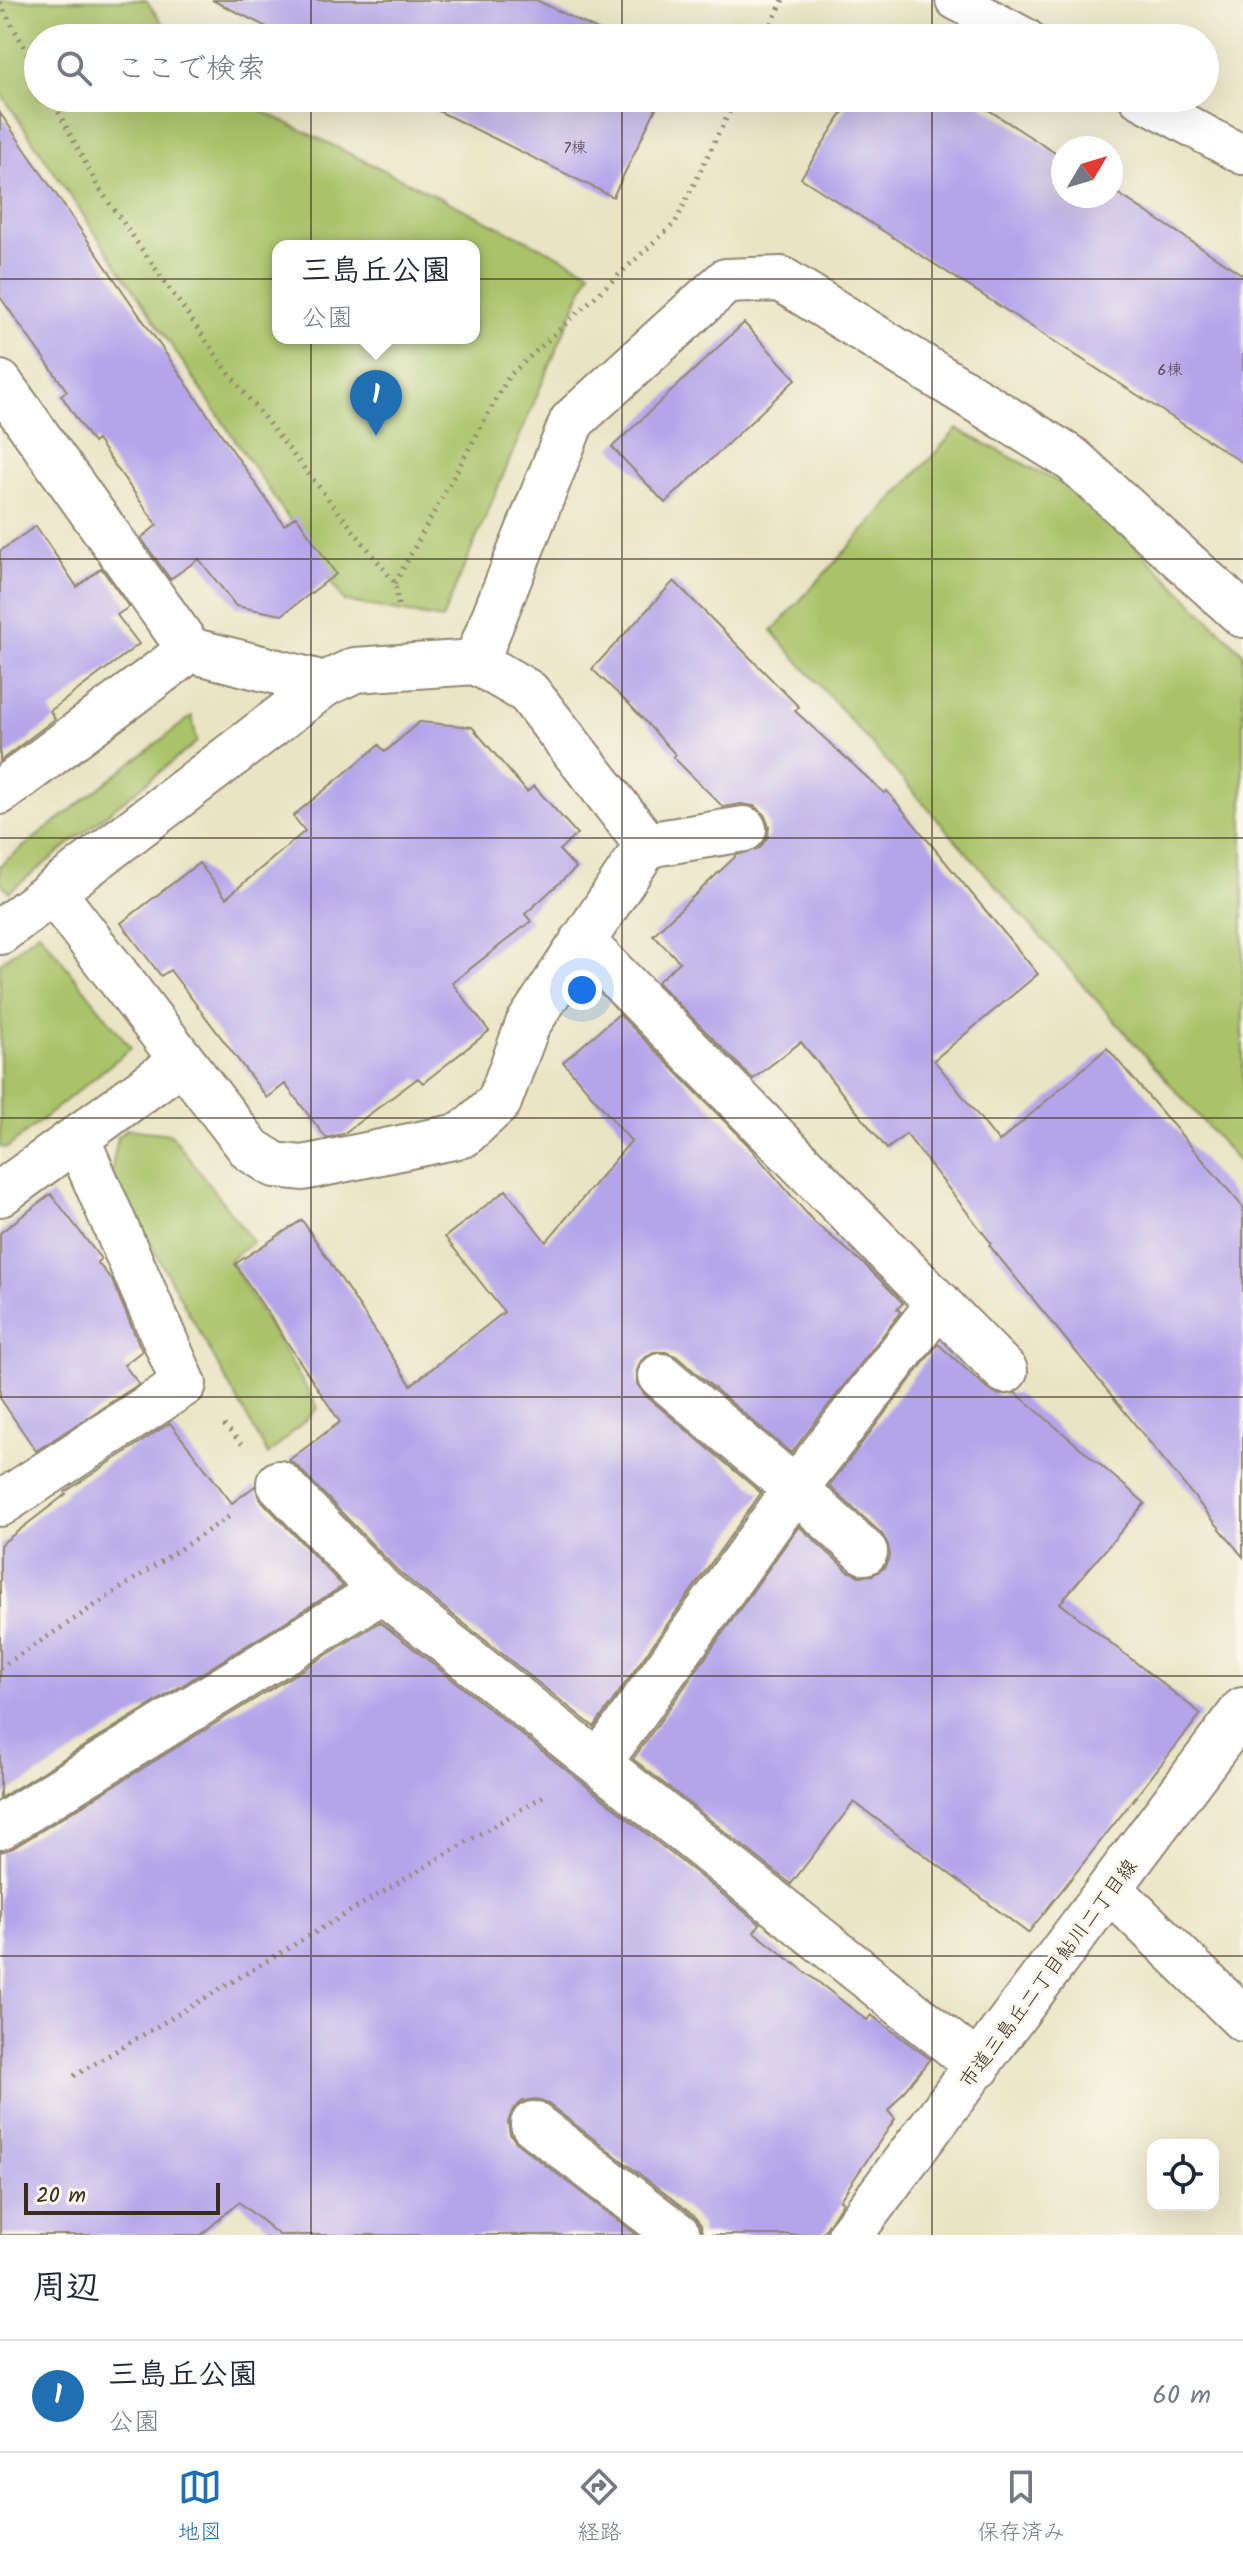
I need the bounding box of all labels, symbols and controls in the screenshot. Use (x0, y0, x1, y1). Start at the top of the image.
search box (24, 24, 1219, 112)
icon: search (52, 46, 96, 90)
text: ここで検索 (116, 46, 266, 94)
house number: 7棟 (563, 136, 587, 161)
north arrow (1051, 136, 1123, 208)
popup (272, 240, 480, 344)
text: 三島丘公園 (301, 248, 451, 296)
text: 公園 (301, 298, 353, 340)
house number: 6棟 (1158, 358, 1182, 383)
pin: 1 (350, 370, 402, 436)
your location (562, 970, 602, 1010)
street label: 市道三島丘二丁目鮎川二丁目線 (953, 1853, 1147, 2096)
map controls (1147, 2139, 1219, 2211)
button: locate (1147, 2139, 1219, 2211)
scale bar (24, 2179, 220, 2215)
text: 20 m (36, 2179, 86, 2214)
text: 周辺 (32, 2262, 100, 2316)
text: 三島丘公園 (108, 2352, 258, 2400)
text: 1 (54, 2375, 62, 2417)
text: 60 m (1152, 2375, 1211, 2417)
text: 公園 (108, 2402, 160, 2444)
tab: 地図 (178, 2465, 222, 2551)
tab: 経路 (577, 2465, 621, 2551)
tab: 保存済み (977, 2465, 1065, 2551)

